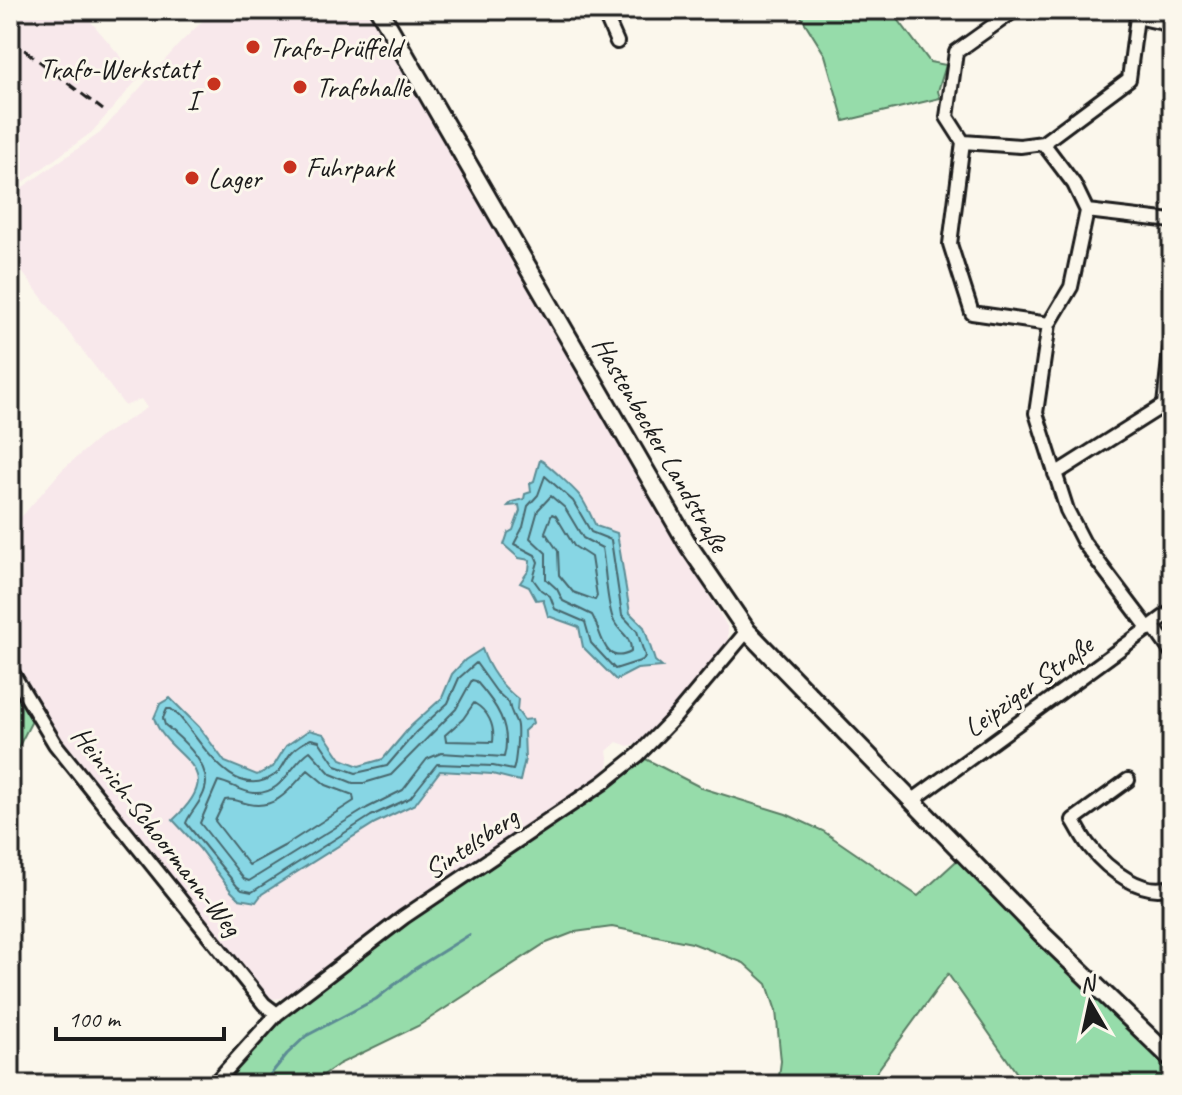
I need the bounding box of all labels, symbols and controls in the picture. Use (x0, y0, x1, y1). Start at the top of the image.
place label: Trafo-Prüffeld (269, 30, 405, 65)
marker: Trafo-Prüffeld (244, 38, 262, 56)
place label: Trafo-Werkstatt I (40, 51, 204, 118)
place label: Trafohalle (316, 70, 411, 105)
marker: Trafo-Werkstatt I (205, 75, 223, 93)
marker: Trafohalle (291, 78, 309, 96)
place label: Fuhrpark (306, 150, 396, 185)
marker: Fuhrpark (281, 158, 299, 176)
place label: Lager (208, 161, 263, 196)
marker: Lager (183, 169, 201, 187)
street label: Hastenbecker Landstraße (585, 330, 738, 560)
street label: Leipziger Straße (957, 626, 1101, 745)
street label: Heinrich-Schoormann-Weg (64, 719, 251, 944)
street label: Sintelsberg (417, 798, 526, 887)
north arrow (1050, 963, 1130, 1043)
text: N (1078, 969, 1099, 999)
scale bar (56, 991, 224, 1041)
text: 100 m (68, 1004, 122, 1034)

